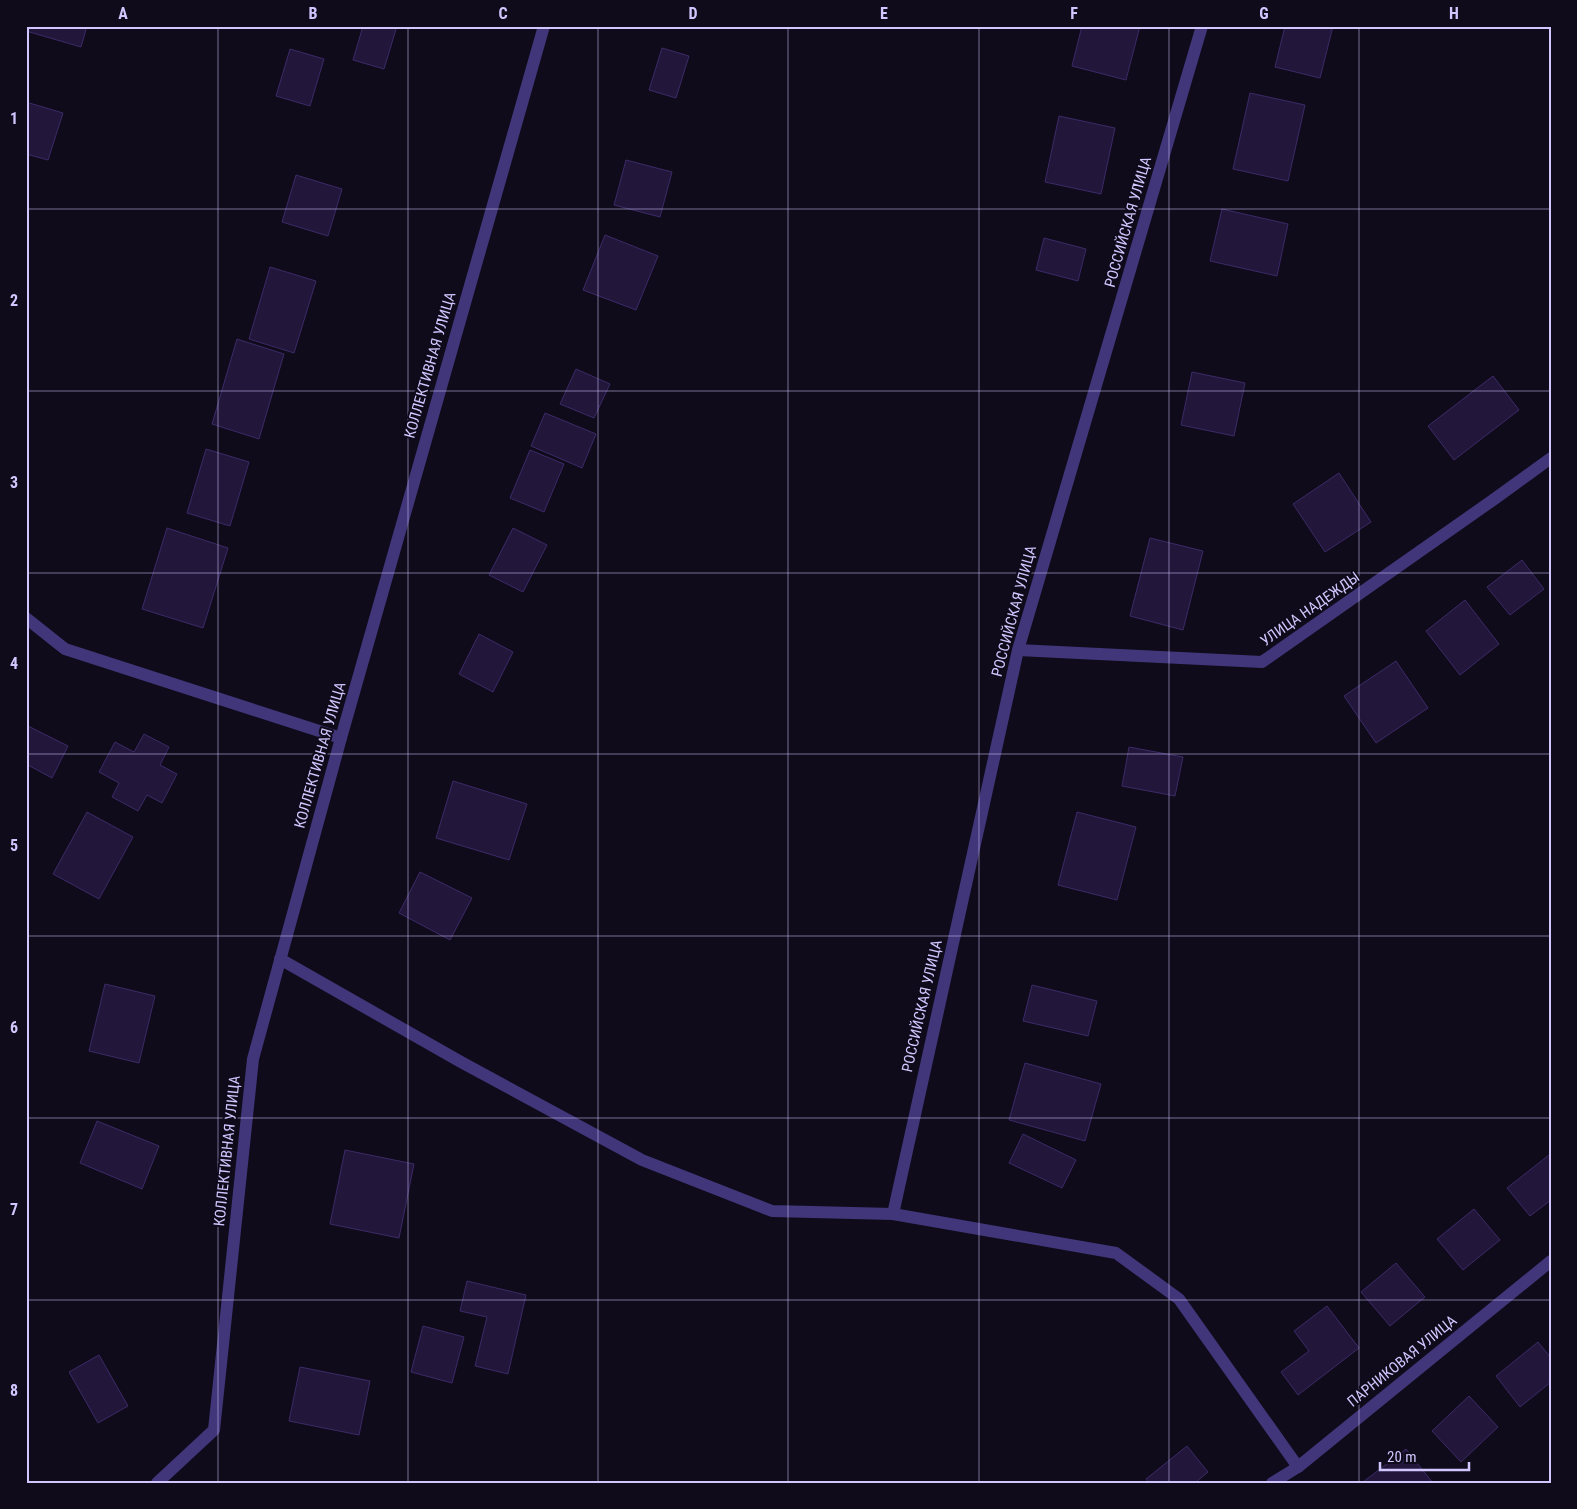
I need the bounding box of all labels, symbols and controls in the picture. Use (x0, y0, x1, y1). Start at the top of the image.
text: A (118, 4, 128, 23)
text: B (309, 4, 318, 23)
text: C (498, 4, 508, 23)
text: D (688, 4, 698, 23)
text: E (880, 4, 888, 23)
text: F (1070, 4, 1078, 23)
text: G (1259, 4, 1269, 23)
text: H (1449, 4, 1459, 23)
text: 1 (10, 109, 18, 128)
street label: РОССИЙСКАЯ УЛИЦА (1101, 154, 1155, 289)
street label: КОЛЛЕКТИВНАЯ УЛИЦА (400, 289, 460, 440)
text: 2 (10, 291, 18, 310)
text: 3 (10, 473, 18, 492)
street label: РОССИЙСКАЯ УЛИЦА (988, 543, 1040, 679)
street label: УЛИЦА НАДЕЖДЫ (1257, 568, 1363, 650)
text: 4 (10, 654, 18, 673)
street label: КОЛЛЕКТИВНАЯ УЛИЦА (290, 679, 350, 830)
text: 5 (10, 836, 18, 855)
street label: РОССИЙСКАЯ УЛИЦА (898, 938, 946, 1074)
text: 6 (10, 1018, 18, 1037)
street label: КОЛЛЕКТИВНАЯ УЛИЦА (210, 1074, 244, 1227)
text: 7 (10, 1200, 18, 1219)
street label: ПАРНИКОВАЯ УЛИЦА (1344, 1311, 1461, 1411)
text: 8 (10, 1381, 18, 1400)
scale bar (1380, 1439, 1468, 1471)
text: 20 m (1387, 1448, 1417, 1466)

